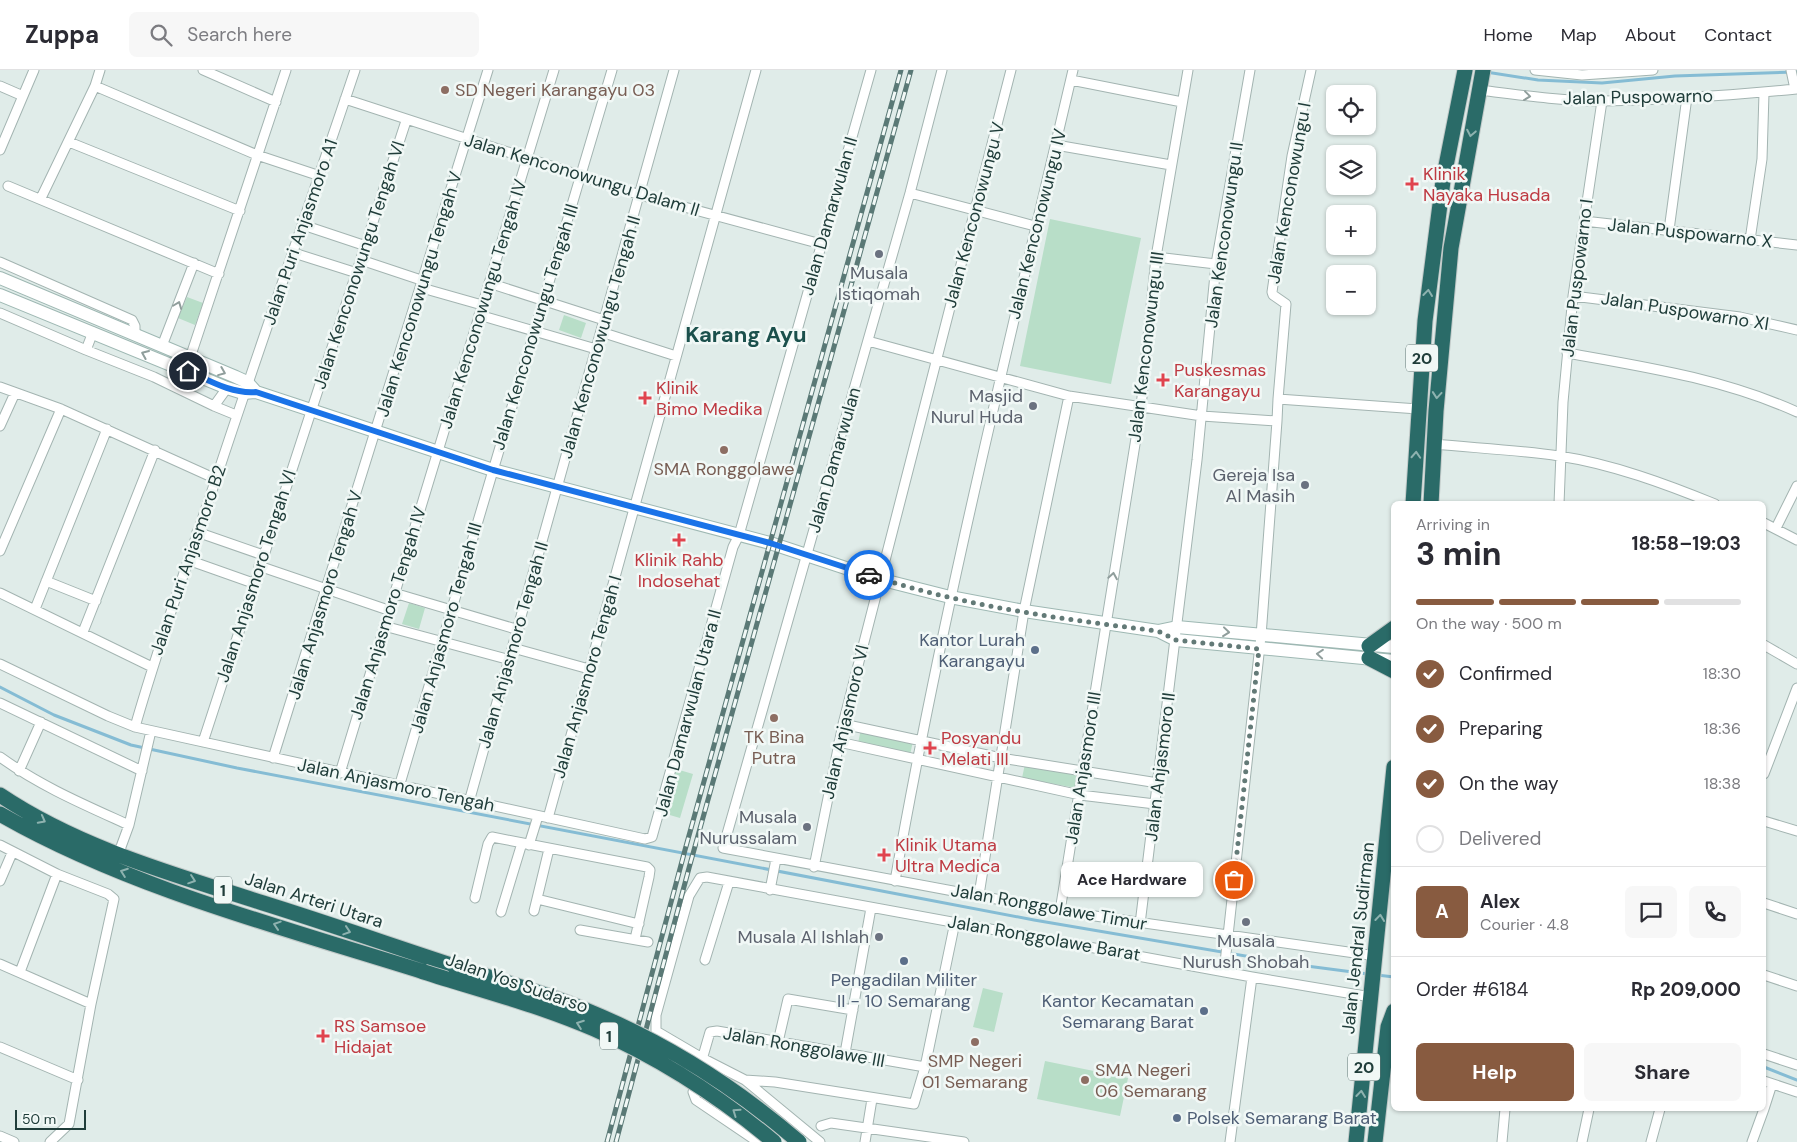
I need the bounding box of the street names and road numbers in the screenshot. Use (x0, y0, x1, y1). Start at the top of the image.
street label: Jalan Puspowarno (1563, 84, 1713, 110)
street label: Jalan Kenconowungu I (1261, 101, 1317, 285)
street label: Jalan Kenconowungu V (938, 119, 1010, 311)
street label: Jalan Kenconowungu IV (1002, 126, 1072, 322)
street label: Jalan Kenconowungu Dalam II (462, 128, 702, 222)
street label: Jalan Damarwulan II (795, 134, 863, 298)
street label: Jalan Puri Anjasmoro A1 (257, 136, 343, 328)
street label: Jalan Kenconowungu Tengah VI (307, 138, 411, 392)
street label: Jalan Kenconowungu II (1199, 140, 1249, 330)
street label: Jalan Kenconowungu Tengah V (370, 168, 468, 420)
street label: Jalan Kenconowungu Tengah IV (434, 176, 532, 432)
street label: Jalan Puspowarno I (1555, 198, 1599, 358)
street label: Jalan Kenconowungu Tengah III (486, 201, 584, 453)
street label: Jalan Puspowarno X (1606, 212, 1774, 254)
street label: Jalan Kenconowungu Tengah II (554, 213, 646, 461)
street label: Jalan Kenconowungu III (1122, 250, 1170, 444)
street label: Jalan Puspowarno XI (1599, 286, 1771, 336)
road number: 20 (1406, 344, 1438, 372)
street label: Jalan Damarwulan (802, 384, 866, 536)
street label: Jalan Puri Anjasmoro B2 (144, 462, 232, 658)
street label: Jalan Anjasmoro Tengah VI (210, 467, 302, 685)
street label: Jalan Anjasmoro Tengah V (282, 487, 368, 703)
street label: Jalan Anjasmoro Tengah IV (344, 503, 432, 723)
street label: Jalan Anjasmoro Tengah III (404, 520, 488, 736)
street label: Jalan Anjasmoro Tengah II (472, 539, 554, 751)
street label: Jalan Anjasmoro Tengah I (547, 573, 627, 781)
street label: Jalan Damarwulan Utara II (649, 607, 727, 819)
street label: Jalan Anjasmoro VI (816, 642, 874, 802)
street label: Jalan Anjasmoro III (1059, 690, 1107, 846)
street label: Jalan Anjasmoro II (1139, 691, 1181, 843)
street label: Jalan Anjasmoro Tengah (295, 752, 497, 818)
street label: Jalan Jendral Sudirman (1336, 841, 1380, 1035)
street label: Jalan Arteri Utara (242, 866, 386, 934)
road number: 1 (214, 876, 232, 904)
street label: Jalan Ronggolawe Timur (949, 878, 1149, 936)
street label: Jalan Ronggolawe Barat (946, 909, 1142, 967)
street label: Jalan Yos Sudarso (443, 947, 591, 1019)
street label: Jalan Ronggolawe III (721, 1021, 887, 1073)
road number: 1 (600, 1022, 618, 1049)
road number: 20 (1348, 1054, 1380, 1080)

